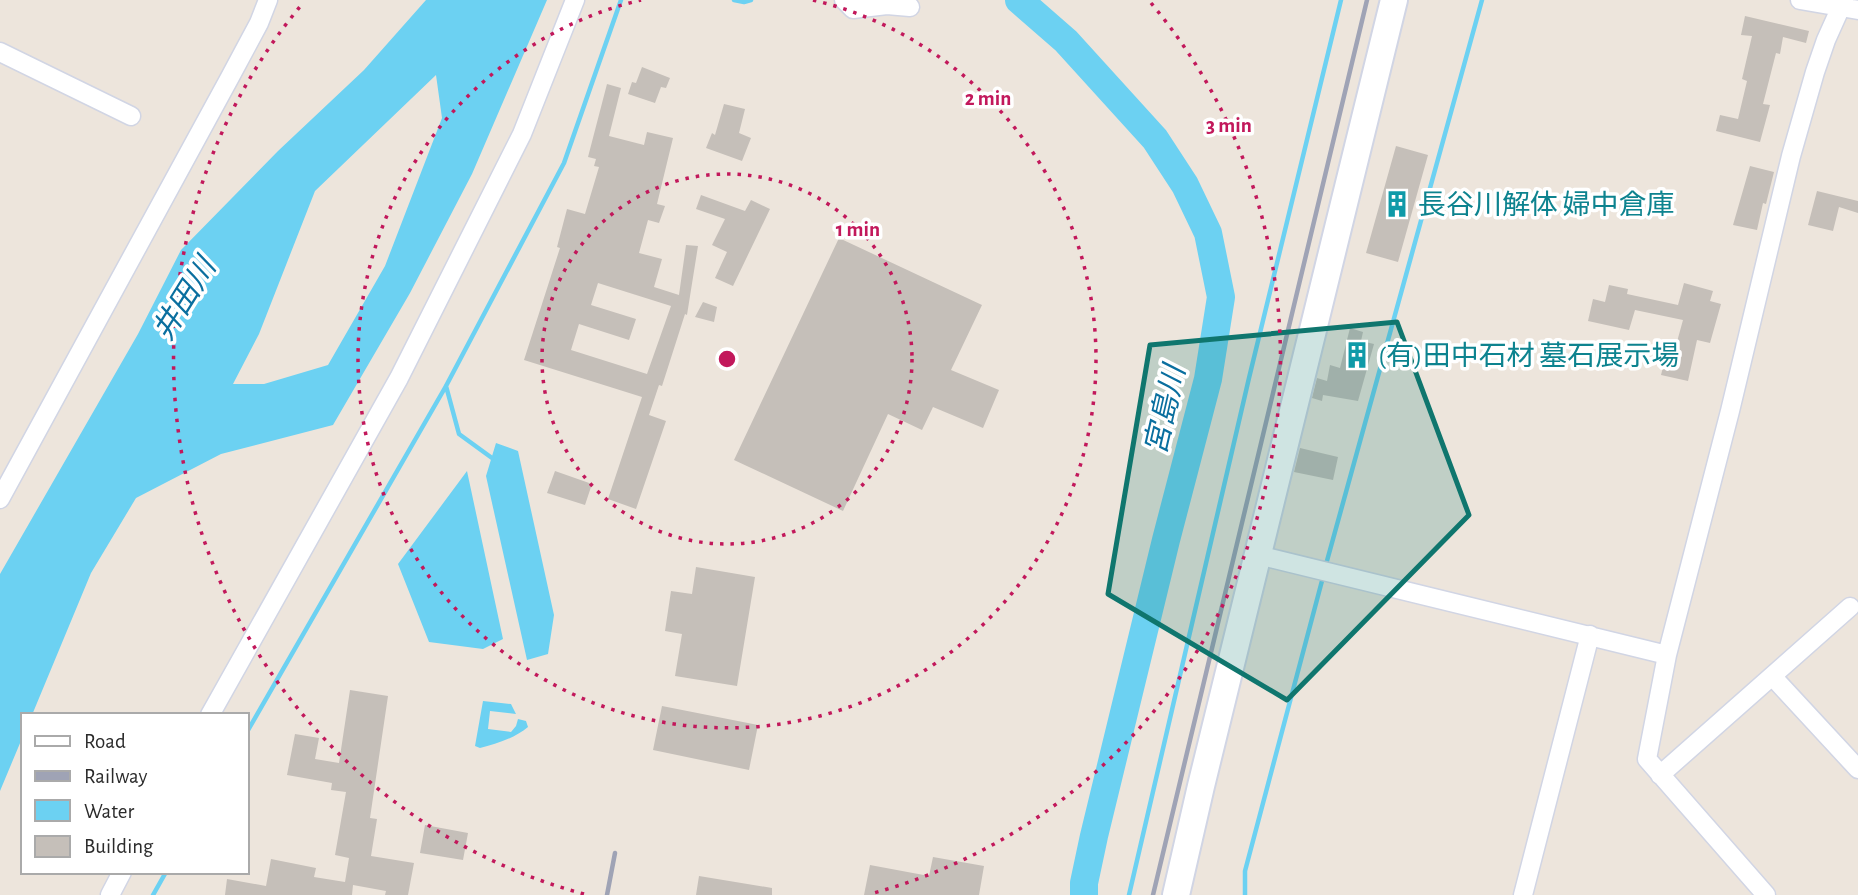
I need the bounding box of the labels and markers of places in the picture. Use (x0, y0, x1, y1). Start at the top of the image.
building icon: 長谷川解体 婦中倉庫 (1382, 189, 1412, 219)
place label: 長谷川解体 婦中倉庫 (1418, 190, 1675, 220)
building icon: (有)田中石材 墓石展示場 (1342, 340, 1372, 370)
place label: (有)田中石材 墓石展示場 (1378, 341, 1679, 371)
centre of rings (715, 347, 739, 371)

